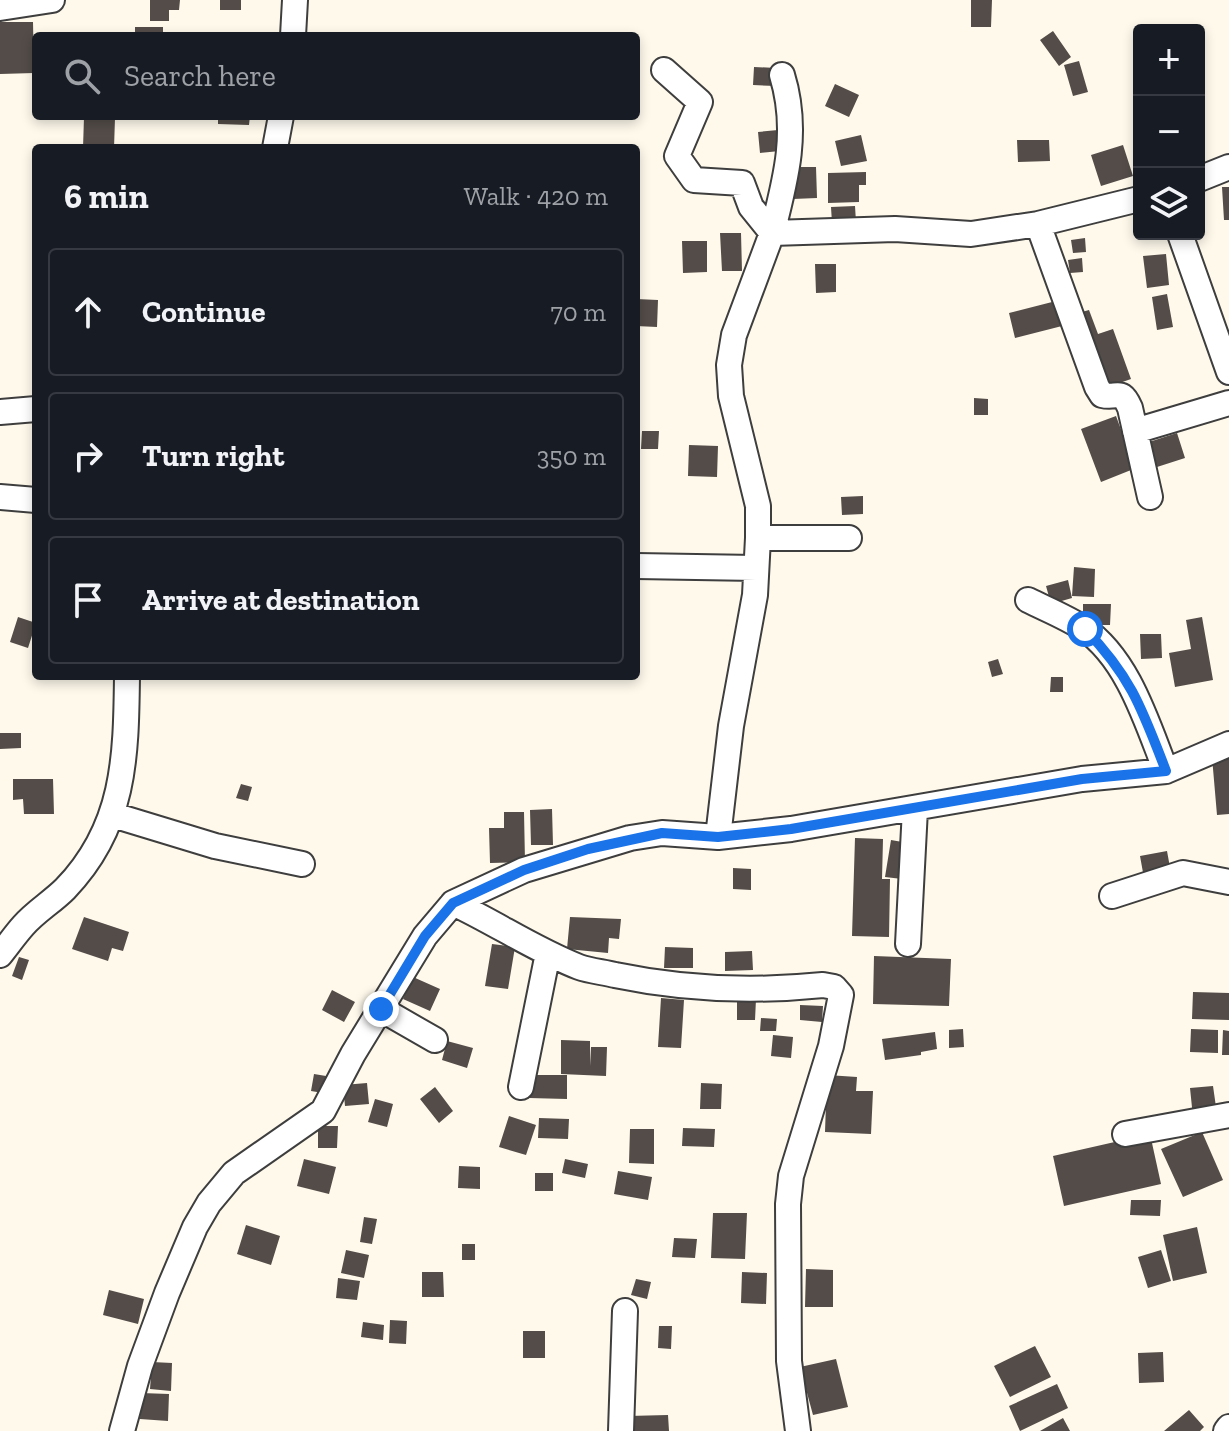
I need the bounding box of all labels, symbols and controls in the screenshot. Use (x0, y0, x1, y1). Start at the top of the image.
map controls (1133, 24, 1205, 240)
button: + (1133, 24, 1205, 96)
search box (32, 32, 640, 120)
icon: search (60, 54, 104, 98)
text: Search here (124, 58, 276, 94)
button: − (1133, 96, 1205, 168)
button: layers (1133, 168, 1205, 240)
text: 6 min (64, 176, 149, 217)
text: Walk · 420 m (464, 180, 608, 212)
icon: ahead (66, 290, 110, 334)
text: Continue (142, 294, 266, 330)
text: 70 m (550, 296, 606, 328)
icon: right (66, 434, 110, 478)
text: Turn right (142, 438, 284, 474)
text: 350 m (537, 440, 606, 472)
icon: arrive (66, 578, 110, 622)
text: Arrive at destination (142, 582, 419, 618)
route start (1067, 611, 1103, 647)
route end (363, 991, 399, 1027)

